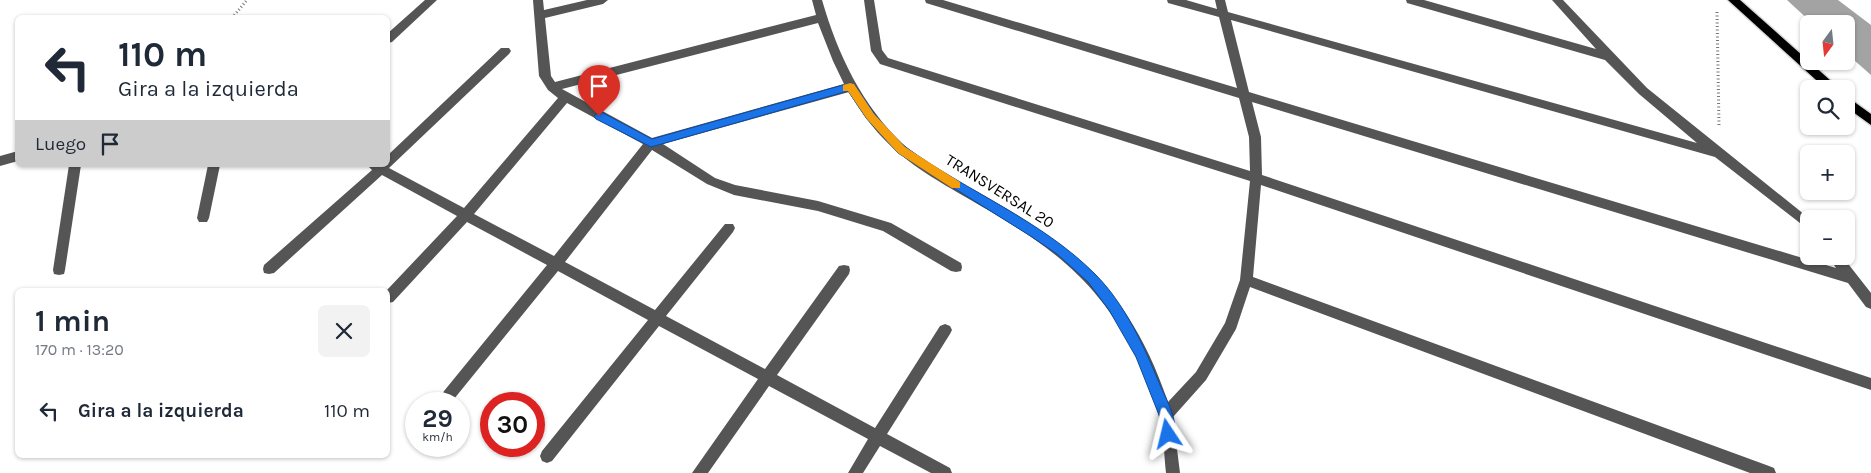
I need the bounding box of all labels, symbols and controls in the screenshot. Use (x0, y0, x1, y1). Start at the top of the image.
north arrow (1800, 15, 1855, 70)
map controls (1800, 15, 1855, 265)
text: 110 m (118, 34, 207, 75)
icon: left (35, 35, 100, 100)
pin (578, 65, 620, 116)
icon: arrive (585, 72, 613, 100)
text: Gira a la izquierda (118, 76, 299, 102)
button: search (1800, 80, 1855, 135)
icon: arrive (96, 130, 124, 158)
text: Luego (35, 133, 86, 155)
button: + (1800, 145, 1855, 200)
street label: TRANSVERSAL 20 (942, 150, 1058, 232)
button: − (1800, 210, 1855, 265)
text: 1 min (35, 303, 110, 339)
button: close (318, 305, 370, 357)
text: 170 m · 13:20 (35, 340, 124, 359)
speed limit sign: 30 (480, 392, 545, 457)
icon: left (35, 397, 63, 425)
text: Gira a la izquierda (78, 400, 244, 422)
text: 110 m (324, 400, 370, 422)
text: 29 (422, 404, 453, 433)
position arrow (1141, 407, 1193, 459)
text: km/h (422, 430, 453, 444)

